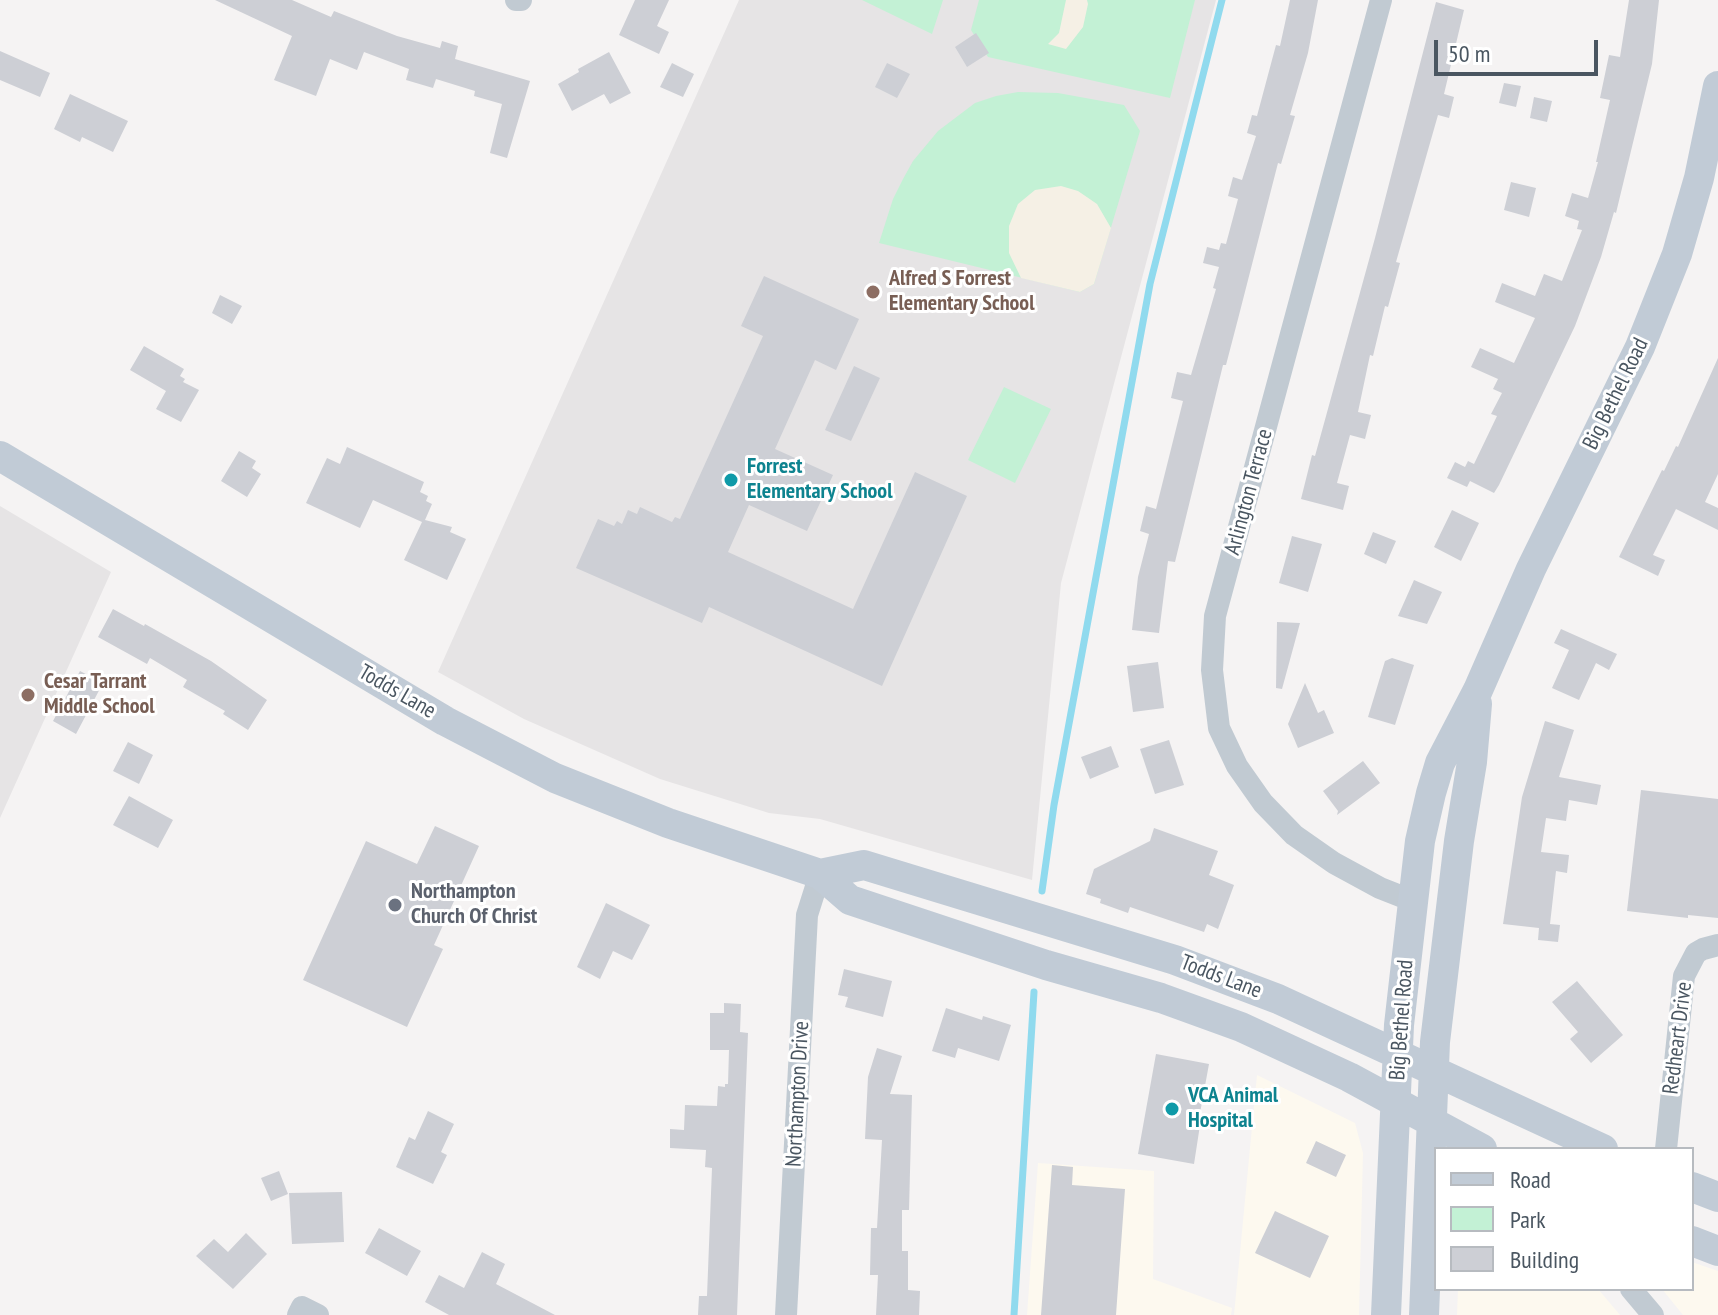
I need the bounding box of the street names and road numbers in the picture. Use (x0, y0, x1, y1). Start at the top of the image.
street label: Big Bethel Road (1578, 334, 1654, 454)
street label: Arlington Terrace (1220, 426, 1278, 558)
street label: Todds Lane (354, 659, 440, 725)
street label: Todds Lane (1177, 950, 1265, 1004)
street label: Big Bethel Road (1385, 959, 1419, 1081)
street label: Redheart Drive (1658, 980, 1698, 1096)
street label: Northampton Drive (781, 1020, 815, 1168)

